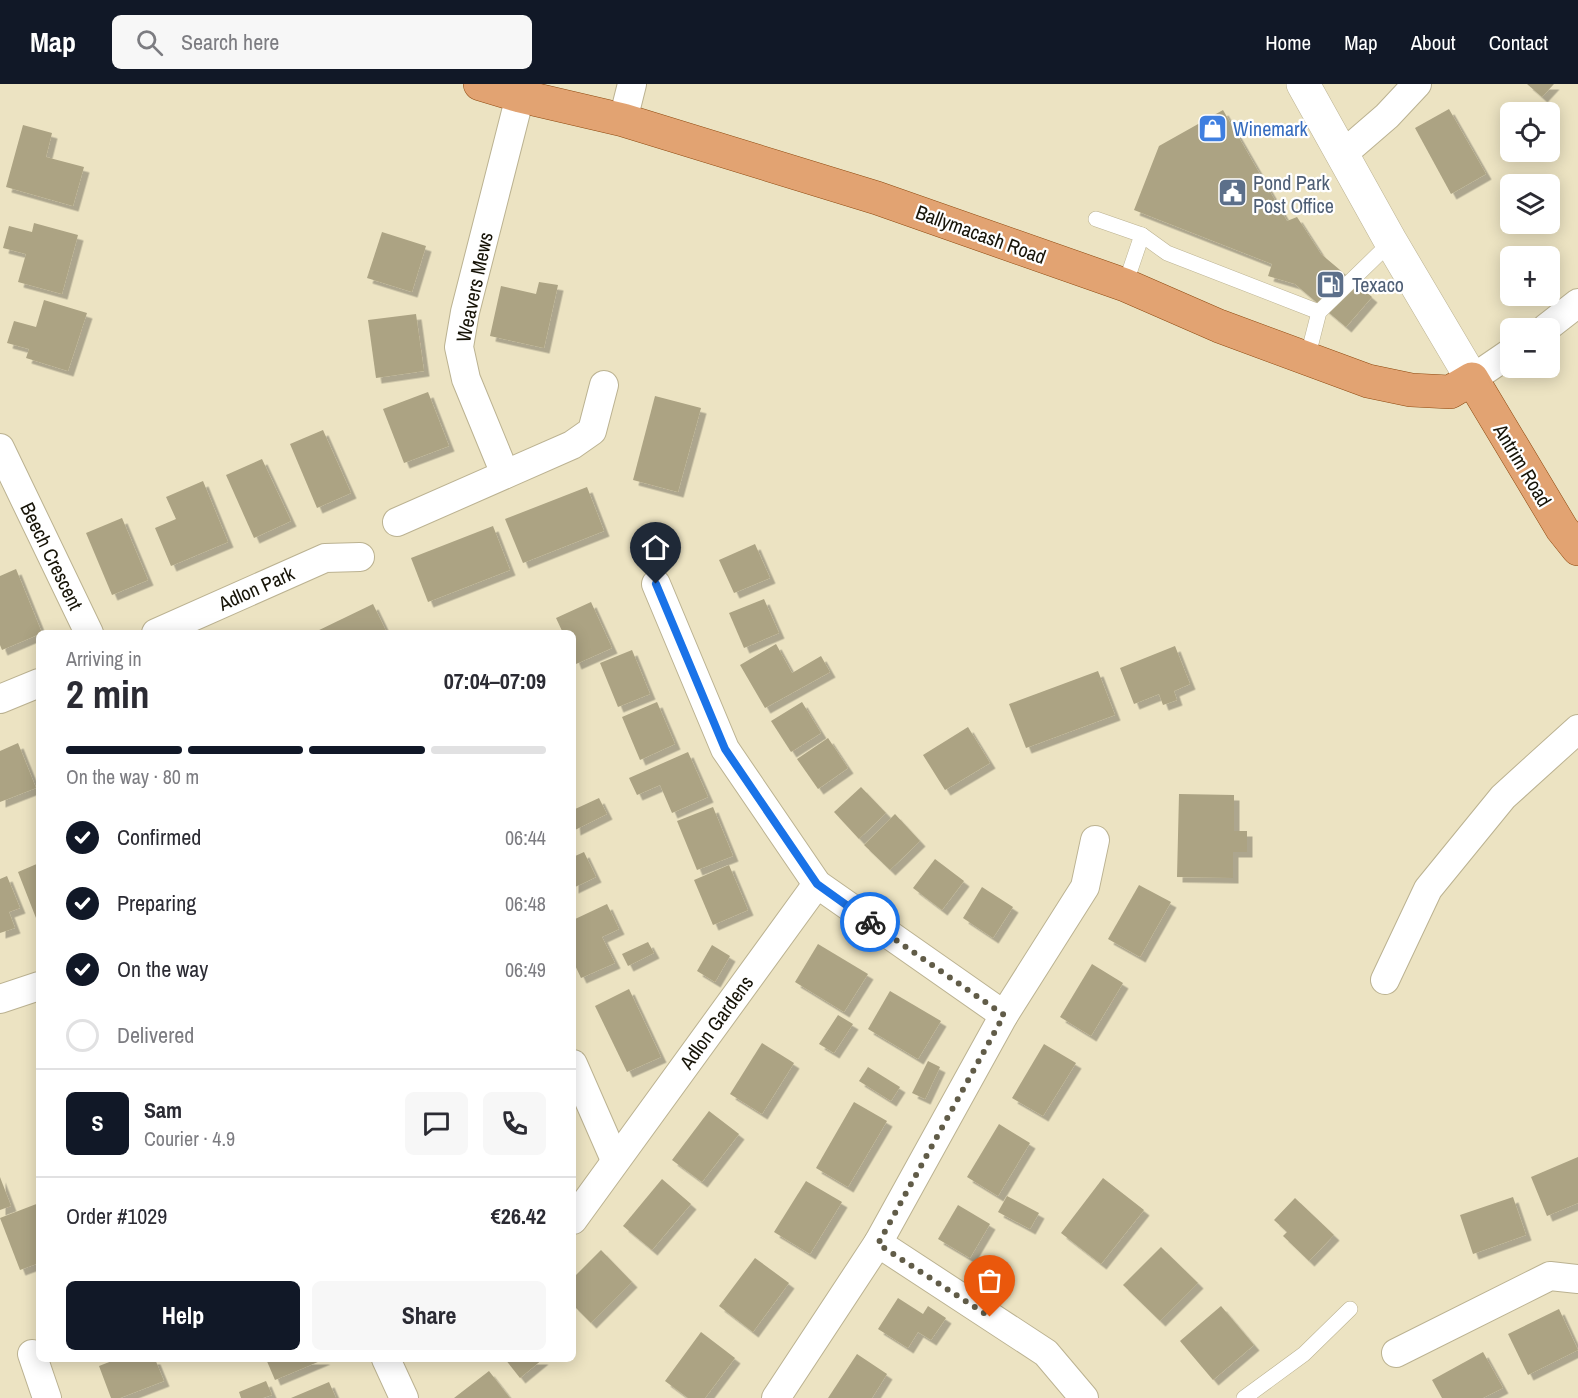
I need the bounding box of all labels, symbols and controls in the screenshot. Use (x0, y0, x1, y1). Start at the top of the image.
search box (112, 15, 532, 69)
text: Map (30, 23, 76, 61)
icon: search (133, 26, 166, 59)
text: Search here (181, 27, 279, 57)
text: Home (1265, 28, 1311, 57)
text: Map (1344, 28, 1378, 57)
text: About (1411, 28, 1456, 57)
text: Contact (1489, 28, 1548, 57)
map controls (1500, 102, 1560, 378)
button: locate (1500, 102, 1560, 162)
shop icon: Winemark (1196, 112, 1228, 144)
place label: Winemark (1233, 115, 1309, 142)
place label: Pond Park Post Office (1253, 169, 1334, 219)
button: layers (1500, 174, 1560, 234)
public building icon: Pond Park Post Office (1216, 177, 1248, 209)
street label: Ballymacash Road (912, 198, 1050, 270)
street label: Weavers Mews (449, 230, 499, 344)
button: + (1500, 246, 1560, 306)
fuel station icon: Texaco (1315, 268, 1347, 300)
place label: Texaco (1352, 271, 1404, 298)
button: − (1500, 318, 1560, 378)
street label: Antrim Road (1487, 418, 1558, 511)
street label: Beech Crescent (14, 498, 90, 615)
pin (630, 522, 681, 584)
icon: home (639, 531, 672, 564)
street label: Adlon Park (213, 559, 299, 617)
text: Arriving in (66, 645, 142, 672)
text: 07:04–07:09 (444, 666, 546, 696)
text: 2 min (66, 668, 150, 720)
text: On the way · 80 m (66, 763, 199, 790)
icon: check (66, 821, 99, 854)
text: Confirmed (117, 822, 201, 852)
text: 06:44 (505, 824, 546, 851)
icon: check (66, 887, 99, 920)
text: Preparing (117, 888, 196, 918)
text: 06:48 (505, 890, 546, 917)
courier (840, 892, 900, 952)
icon: bike (854, 906, 887, 939)
icon: check (66, 953, 99, 986)
text: On the way (117, 954, 208, 984)
text: 06:49 (505, 956, 546, 983)
street label: Adlon Gardens (672, 970, 759, 1075)
text: Delivered (117, 1020, 194, 1050)
button: chat (405, 1092, 468, 1155)
button: phone (483, 1092, 546, 1155)
text: Sam (144, 1095, 182, 1125)
text: S (91, 1108, 104, 1138)
text: Courier · 4.9 (144, 1125, 235, 1152)
text: Order #1029 (66, 1201, 167, 1231)
text: €26.42 (491, 1201, 546, 1231)
pin (964, 1255, 1015, 1317)
icon: bag (973, 1264, 1006, 1297)
button: Help (66, 1281, 300, 1350)
button: Share (312, 1281, 546, 1350)

